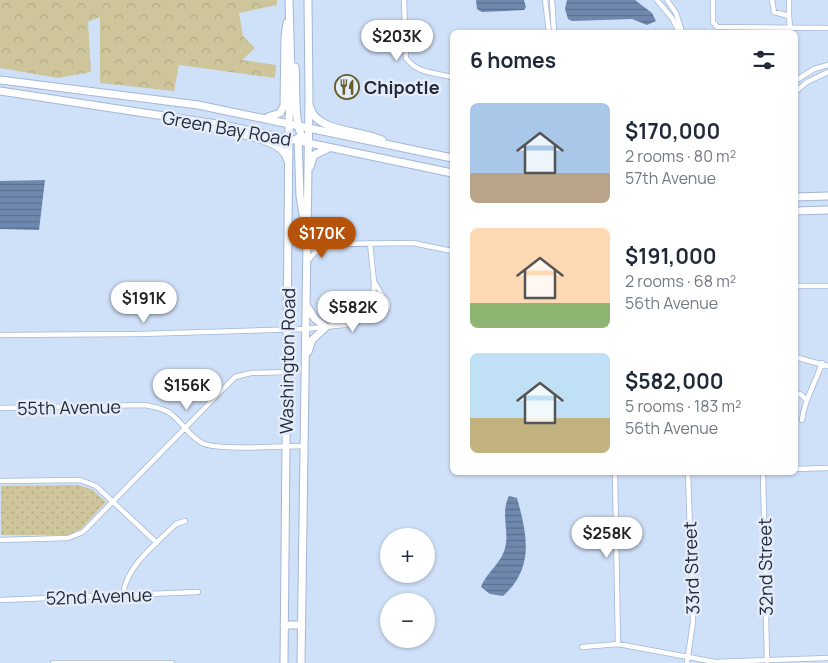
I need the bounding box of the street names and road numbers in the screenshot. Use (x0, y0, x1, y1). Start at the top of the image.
street label: Green Bay Road (161, 105, 293, 151)
street label: Washington Road (274, 288, 300, 434)
street label: 55th Avenue (17, 394, 121, 420)
street label: 32nd Street (752, 518, 778, 616)
street label: 33rd Street (677, 521, 705, 615)
street label: 52nd Avenue (45, 582, 153, 610)

